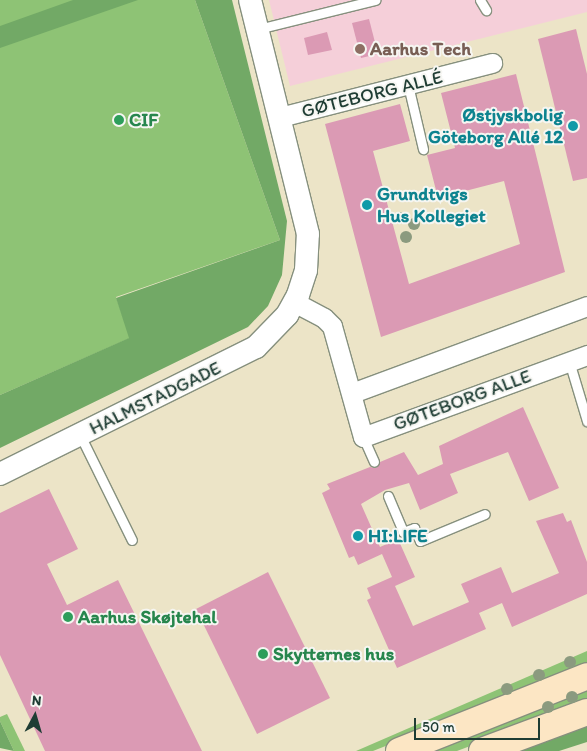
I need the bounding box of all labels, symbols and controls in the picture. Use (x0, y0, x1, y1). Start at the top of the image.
place label: Aarhus Tech (370, 38, 469, 60)
marker: Aarhus Tech (354, 43, 366, 55)
street label: GØTEBORG ALLÉ (299, 65, 445, 123)
place label: Østjyskbolig Göteborg Allé 12 (428, 104, 563, 148)
place label: CIF (129, 109, 158, 131)
marker: CIF (113, 114, 125, 126)
marker: Østjyskbolig Göteborg Allé 12 (567, 120, 579, 132)
place label: Grundtvigs Hus Kollegiet (377, 183, 486, 227)
marker: Grundtvigs Hus Kollegiet (361, 199, 373, 211)
street label: HALMSTADGADE (85, 356, 225, 440)
street label: GØTEBORG ALLE (390, 364, 534, 436)
place label: HI:LIFE (368, 525, 428, 547)
marker: HI:LIFE (352, 530, 364, 542)
place label: Aarhus Skøjtehal (78, 606, 217, 628)
marker: Aarhus Skøjtehal (62, 611, 74, 623)
place label: Skytternes hus (273, 643, 394, 665)
marker: Skytternes hus (257, 648, 269, 660)
north arrow (10, 691, 60, 741)
text: N (31, 692, 42, 710)
scale bar (417, 708, 543, 740)
text: 50 m (422, 718, 455, 736)

